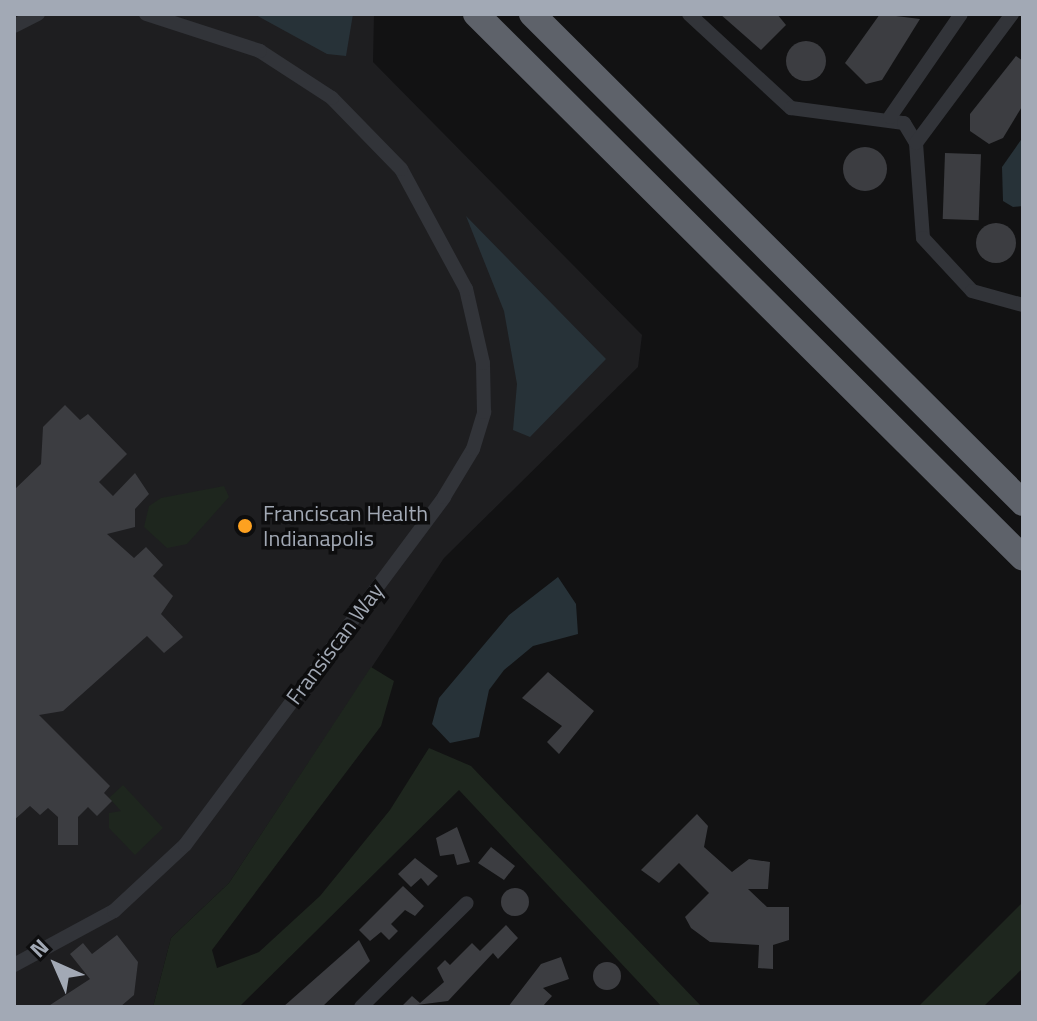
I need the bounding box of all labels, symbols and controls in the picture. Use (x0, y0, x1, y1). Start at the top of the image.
place label: Franciscan Health Indianapolis (263, 500, 428, 552)
marker: Franciscan Health Indianapolis (234, 515, 256, 537)
street label: Fransiscan Way (281, 578, 389, 710)
north arrow (16, 925, 96, 1005)
text: N (22, 931, 56, 965)

